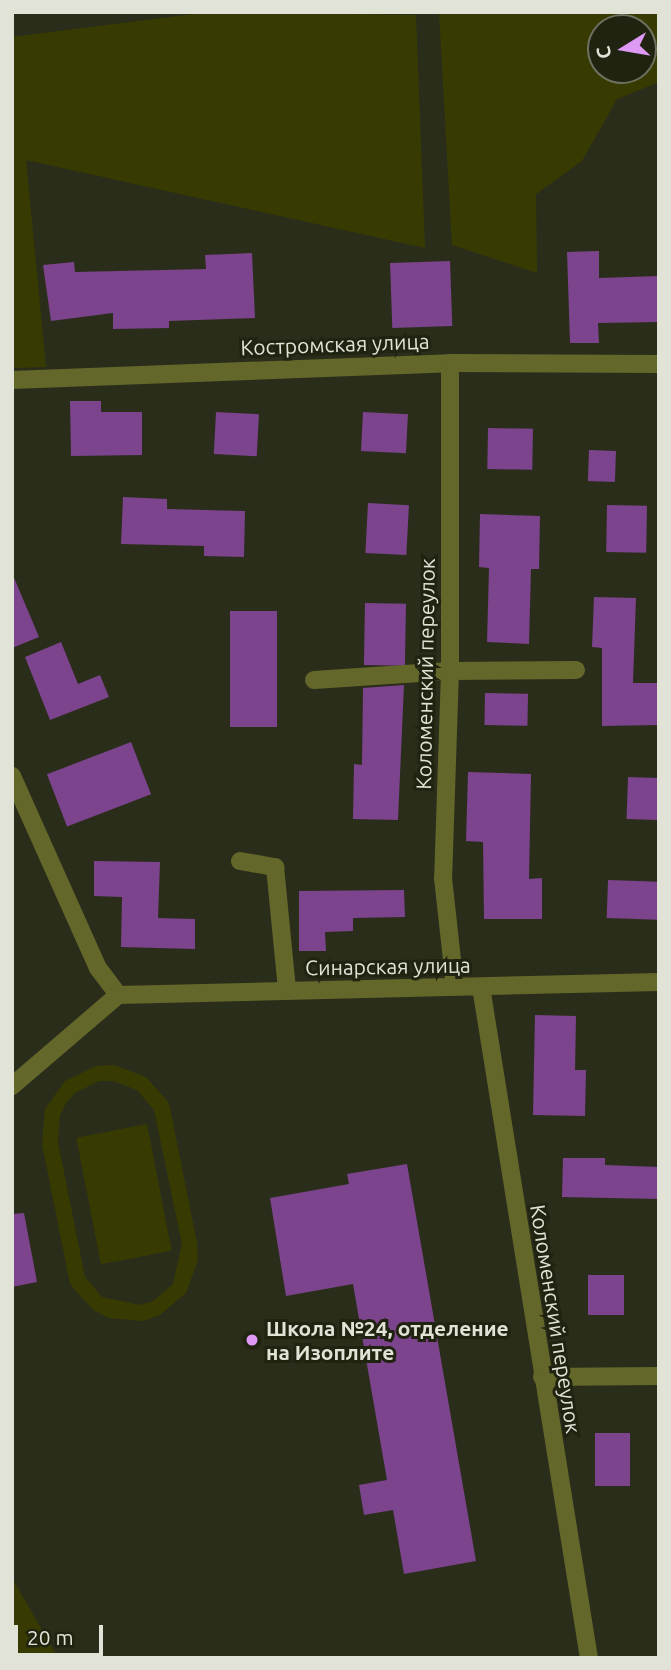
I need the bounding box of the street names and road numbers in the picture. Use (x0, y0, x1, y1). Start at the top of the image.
street label: Костромская улица (240, 328, 430, 360)
street label: Коломенский переулок (410, 558, 440, 790)
street label: Синарская улица (305, 952, 471, 980)
street label: Коломенский переулок (525, 1203, 587, 1435)

